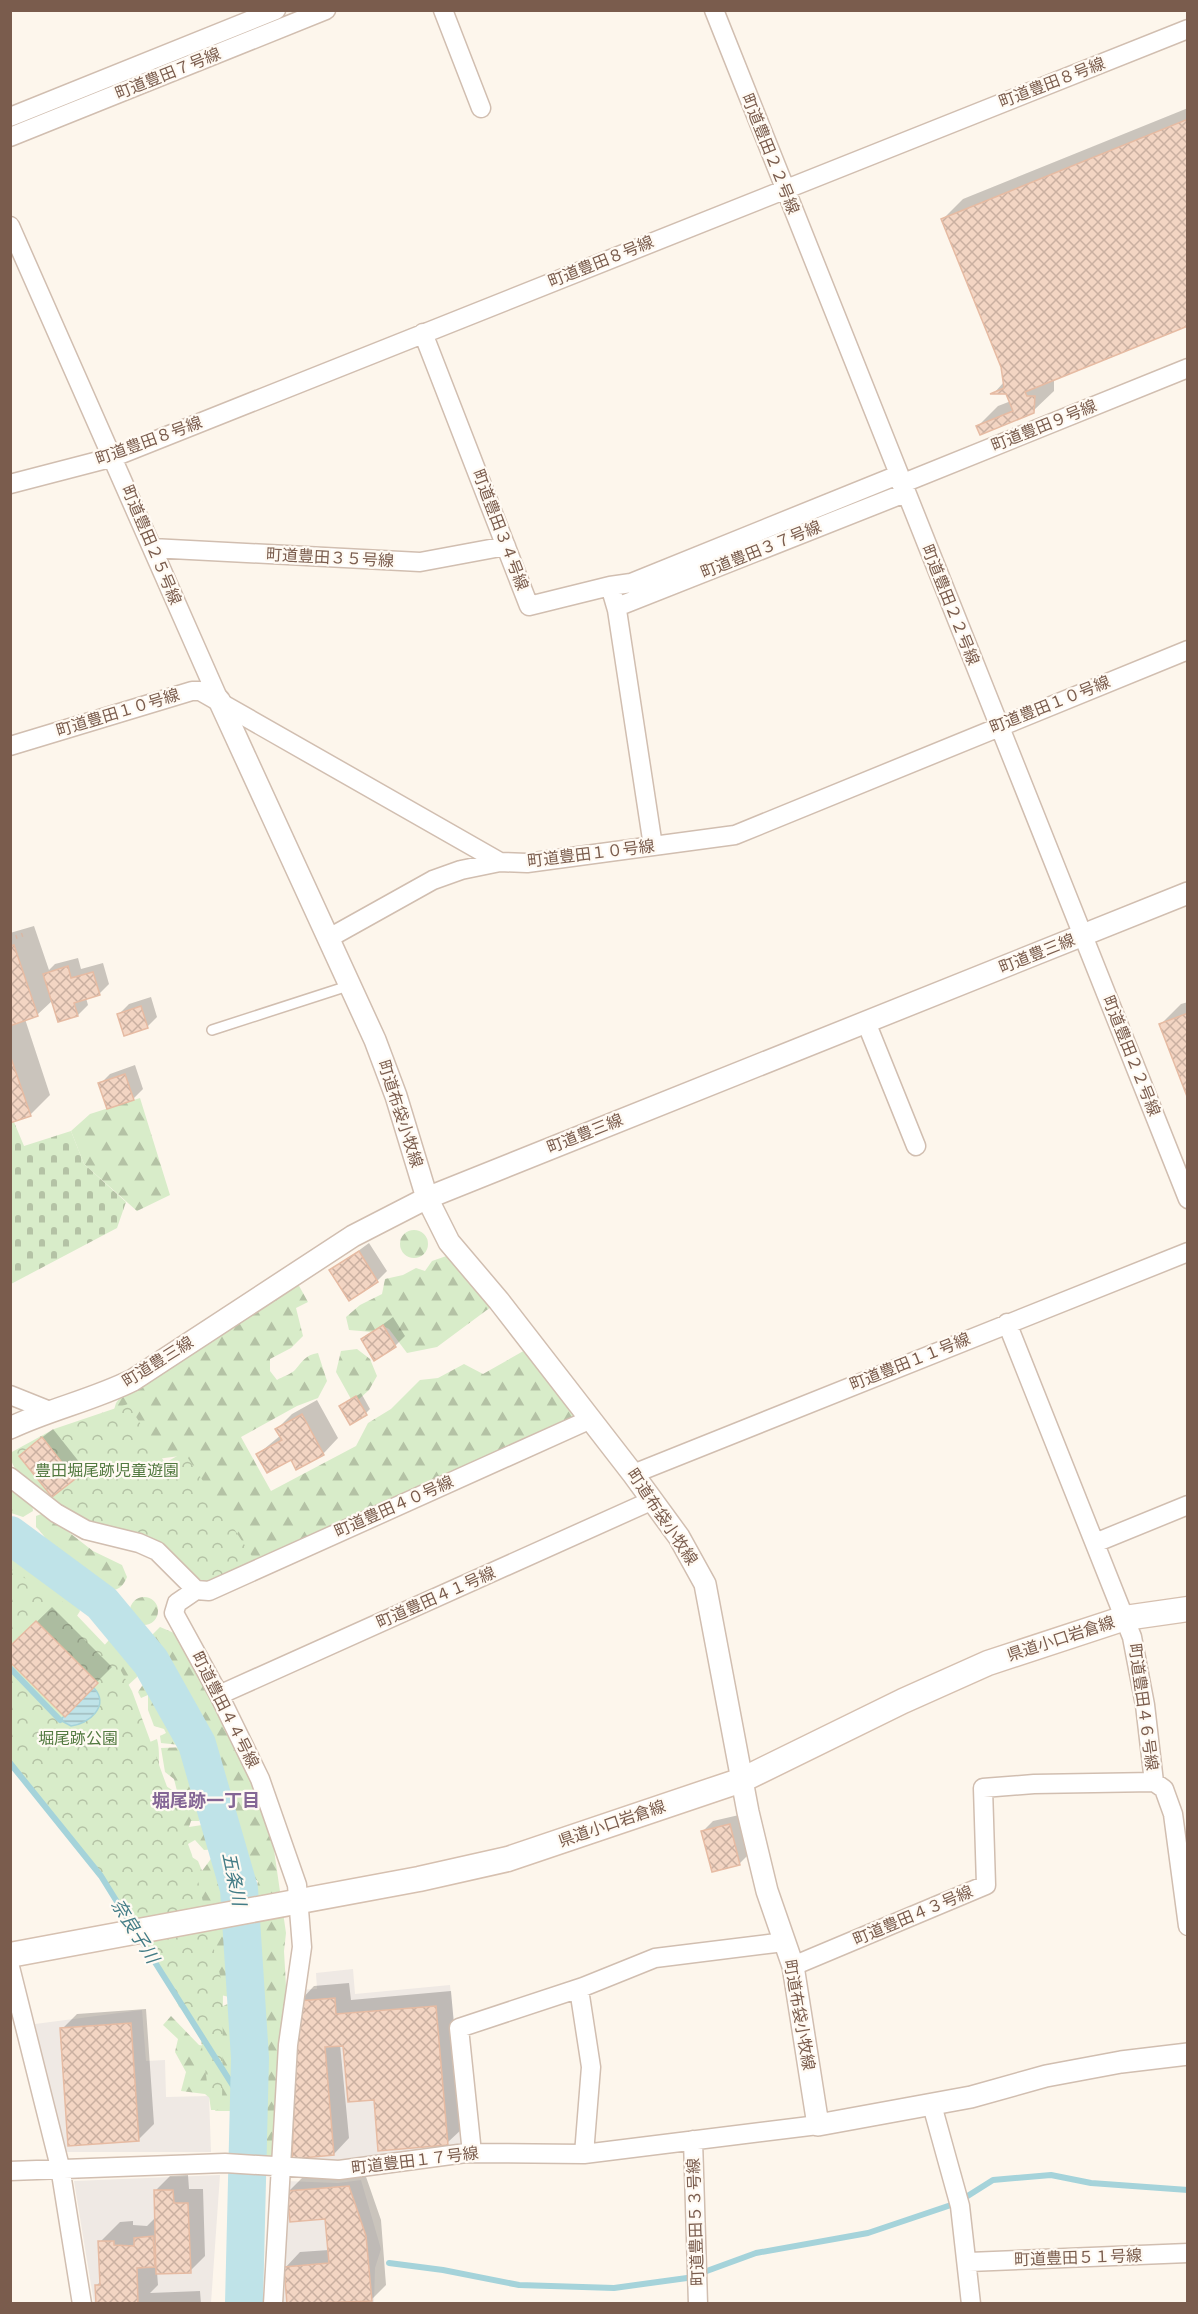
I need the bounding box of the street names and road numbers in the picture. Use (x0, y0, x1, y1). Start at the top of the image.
street label: 町道豊田７号線 (112, 44, 224, 104)
street label: 町道豊田８号線 (996, 54, 1108, 112)
street label: 町道豊田２２号線 (737, 91, 803, 217)
street label: 町道豊田８号線 (545, 232, 657, 292)
street label: 町道豊田９号線 (988, 396, 1100, 456)
street label: 町道豊田８号線 (93, 412, 205, 470)
street label: 町道豊田３４号線 (468, 467, 532, 593)
street label: 町道豊田２５号線 (117, 482, 185, 608)
street label: 町道豊田３７号線 (698, 517, 824, 583)
street label: 町道豊田２２号線 (917, 542, 983, 668)
street label: 町道豊田３５号線 (266, 545, 394, 571)
street label: 町道豊田１０号線 (987, 672, 1113, 738)
street label: 町道豊田１０号線 (54, 685, 182, 741)
street label: 町道豊田１０号線 (526, 836, 656, 872)
street label: 町道豊三線 (996, 930, 1078, 978)
street label: 町道豊田２２号線 (1098, 993, 1164, 1119)
street label: 町道布袋小牧線 (373, 1058, 427, 1170)
street label: 町道豊三線 (544, 1110, 626, 1158)
street label: 町道豊田１１号線 (847, 1329, 973, 1395)
street label: 町道豊三線 (119, 1332, 197, 1392)
street label: 町道布袋小牧線 (622, 1465, 702, 1569)
street label: 町道豊田４０号線 (331, 1472, 457, 1542)
street label: 町道豊田４１号線 (373, 1563, 499, 1633)
street label: 県道小口岩倉線 (1005, 1612, 1117, 1666)
street label: 町道豊田４６号線 (1124, 1642, 1162, 1772)
street label: 町道豊田４４号線 (187, 1648, 263, 1772)
street label: 県道小口岩倉線 (556, 1796, 668, 1852)
street label: 町道豊田４３号線 (850, 1882, 976, 1950)
street label: 町道布袋小牧線 (779, 1958, 819, 2072)
street label: 町道豊田１７号線 (350, 2143, 480, 2179)
street label: 町道豊田５３号線 (684, 2158, 708, 2286)
street label: 町道豊田５１号線 (1014, 2246, 1142, 2270)

